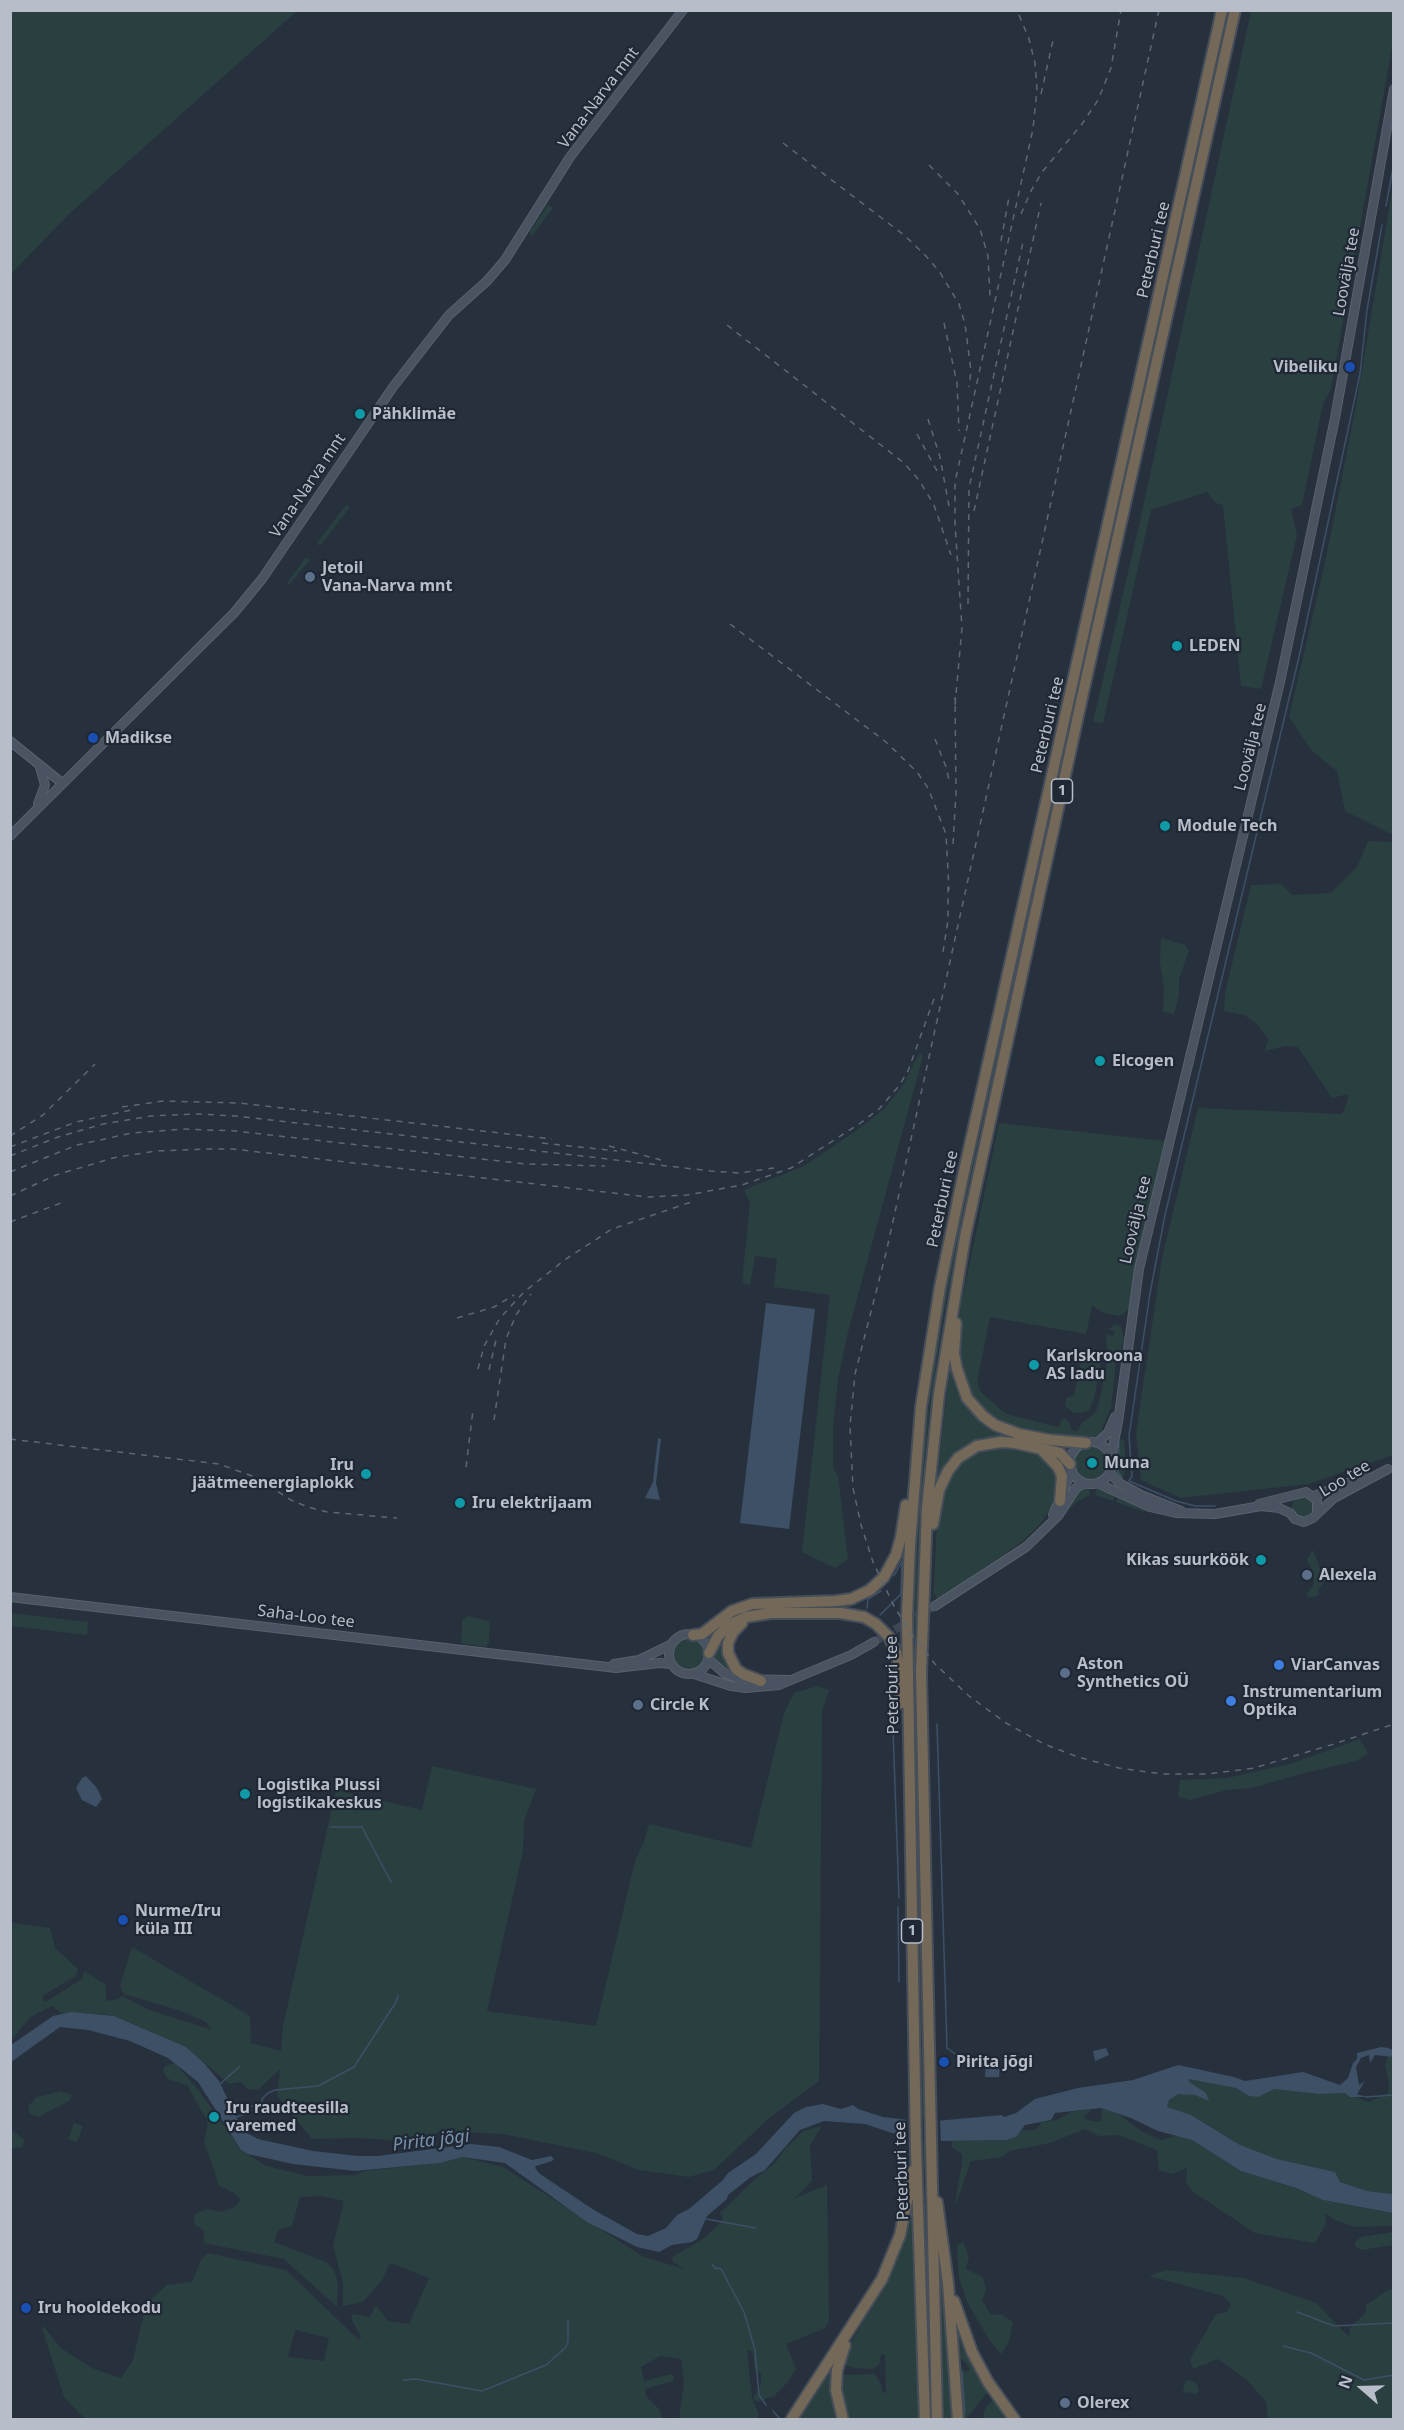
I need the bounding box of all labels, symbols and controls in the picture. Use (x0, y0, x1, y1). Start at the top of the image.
street label: Vana-Narva mnt (555, 44, 643, 152)
street label: Peterburi tee (1134, 200, 1174, 300)
street label: Loovälja tee (1330, 226, 1364, 318)
place label: Vibeliku (1273, 357, 1338, 377)
marker: Vibeliku (1343, 360, 1357, 374)
place label: Pähklimäe (372, 404, 456, 424)
marker: Pähklimäe (353, 407, 367, 421)
street label: Vana-Narva mnt (266, 430, 350, 542)
place label: Jetoil Vana-Narva mnt (322, 558, 452, 596)
marker: Jetoil Vana-Narva mnt (303, 570, 317, 584)
place label: LEDEN (1189, 636, 1241, 656)
marker: LEDEN (1170, 639, 1184, 653)
street label: Peterburi tee (1028, 675, 1068, 775)
street label: Loovälja tee (1231, 701, 1271, 793)
place label: Madikse (105, 728, 172, 748)
marker: Madikse (86, 731, 100, 745)
road number: 1 (1052, 779, 1072, 803)
place label: Module Tech (1177, 816, 1277, 836)
marker: Module Tech (1158, 819, 1172, 833)
place label: Elcogen (1112, 1051, 1174, 1071)
marker: Elcogen (1093, 1054, 1107, 1068)
street label: Peterburi tee (923, 1149, 963, 1249)
street label: Loovälja tee (1117, 1174, 1155, 1266)
place label: Karlskroona AS ladu (1046, 1346, 1143, 1384)
marker: Karlskroona AS ladu (1027, 1358, 1041, 1372)
place label: Muna (1104, 1453, 1149, 1473)
place label: Iru jäätmeenergiaplokk (192, 1455, 354, 1493)
marker: Muna (1085, 1456, 1099, 1470)
street label: Loo tee (1316, 1456, 1374, 1502)
marker: Iru jäätmeenergiaplokk (359, 1467, 373, 1481)
place label: Iru elektrijaam (472, 1493, 592, 1513)
marker: Iru elektrijaam (453, 1496, 467, 1510)
place label: Kikas suurköök (1126, 1550, 1249, 1570)
marker: Kikas suurköök (1254, 1553, 1268, 1567)
place label: Alexela (1319, 1565, 1377, 1585)
marker: Alexela (1300, 1568, 1314, 1582)
street label: Saha-Loo tee (256, 1602, 356, 1632)
street label: Peterburi tee (883, 1636, 903, 1734)
place label: Aston Synthetics OÜ (1077, 1654, 1189, 1692)
place label: ViarCanvas (1291, 1655, 1380, 1675)
marker: ViarCanvas (1272, 1658, 1286, 1672)
marker: Aston Synthetics OÜ (1058, 1666, 1072, 1680)
place label: Instrumentarium Optika (1243, 1682, 1382, 1720)
marker: Instrumentarium Optika (1224, 1694, 1238, 1708)
place label: Circle K (650, 1695, 709, 1715)
marker: Circle K (631, 1698, 645, 1712)
place label: Logistika Plussi logistikakeskus (257, 1775, 382, 1813)
marker: Logistika Plussi logistikakeskus (238, 1787, 252, 1801)
place label: Nurme/Iru küla III (135, 1901, 221, 1939)
marker: Nurme/Iru küla III (116, 1913, 130, 1927)
road number: 1 (902, 1919, 922, 1943)
place label: Pirita jõgi (956, 2052, 1033, 2072)
marker: Pirita jõgi (937, 2055, 951, 2069)
place label: Iru raudteesilla varemed (226, 2098, 349, 2136)
marker: Iru raudteesilla varemed (207, 2110, 221, 2124)
street label: Peterburi tee (891, 2121, 913, 2221)
water label: Pirita jõgi (391, 2126, 471, 2156)
place label: Iru hooldekodu (38, 2298, 161, 2318)
marker: Iru hooldekodu (19, 2301, 33, 2315)
north arrow (1332, 2358, 1392, 2418)
text: N (1333, 2372, 1358, 2392)
place label: Olerex (1077, 2393, 1129, 2413)
marker: Olerex (1058, 2396, 1072, 2410)

